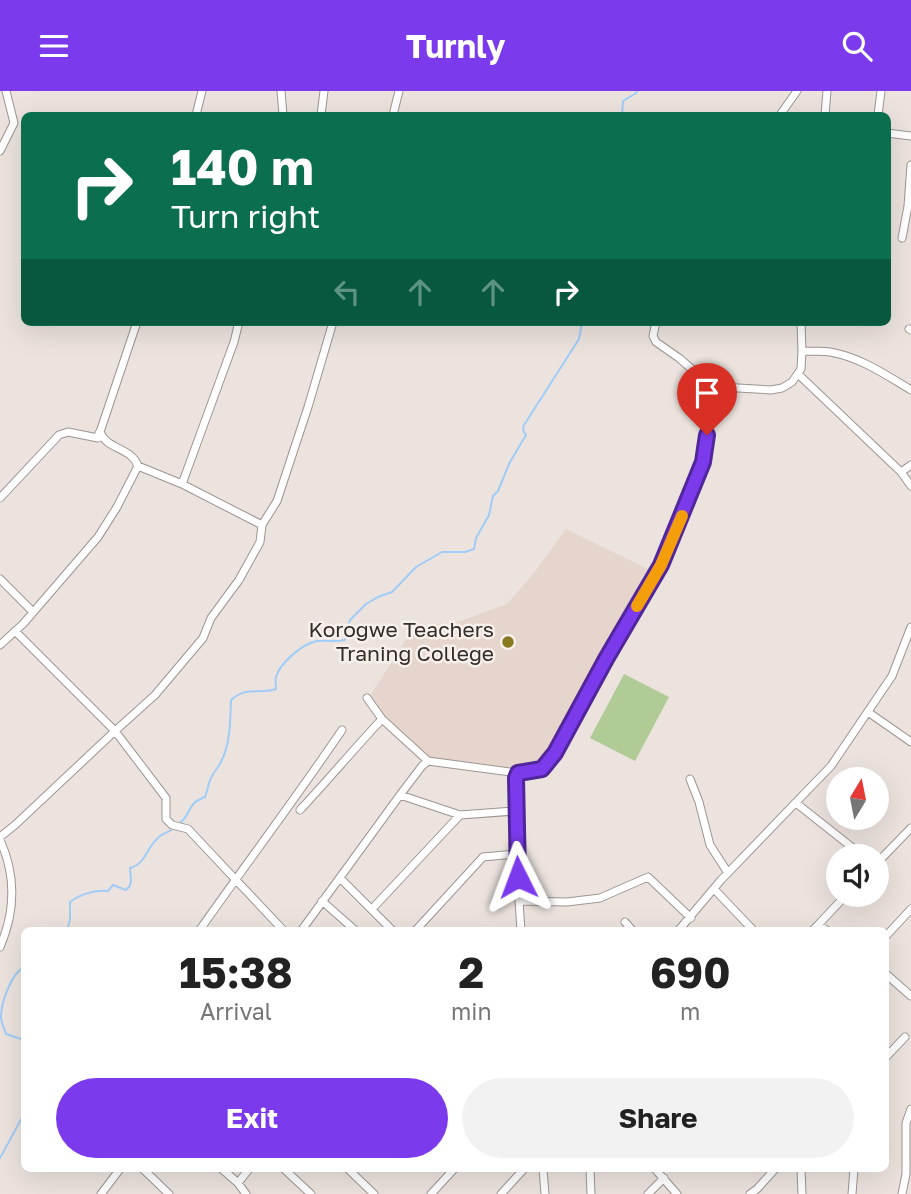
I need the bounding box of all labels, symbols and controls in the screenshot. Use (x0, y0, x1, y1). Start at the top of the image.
icon: menu (35, 27, 73, 65)
text: Turnly (406, 27, 505, 65)
icon: search (838, 27, 876, 65)
text: 140 m (171, 137, 314, 196)
icon: right (56, 140, 147, 231)
text: Turn right (171, 197, 320, 235)
icon: left (328, 273, 366, 311)
icon: ahead (401, 273, 439, 311)
icon: ahead (474, 273, 512, 311)
icon: right (547, 273, 585, 311)
pin (677, 363, 737, 435)
icon: arrive (688, 374, 726, 412)
place label: Korogwe Teachers Traning College (309, 616, 494, 666)
marker: Korogwe Teachers Traning College (500, 634, 516, 650)
north arrow (826, 767, 889, 829)
map controls (826, 767, 889, 907)
position arrow (481, 840, 555, 914)
button: sound (826, 844, 889, 907)
text: 15:38 (179, 947, 293, 997)
text: 2 (458, 947, 484, 997)
text: 690 (650, 947, 731, 997)
text: Arrival (200, 997, 272, 1025)
text: min (451, 997, 492, 1025)
text: m (680, 997, 700, 1025)
button: Exit (56, 1078, 448, 1158)
button: Share (462, 1078, 854, 1158)

